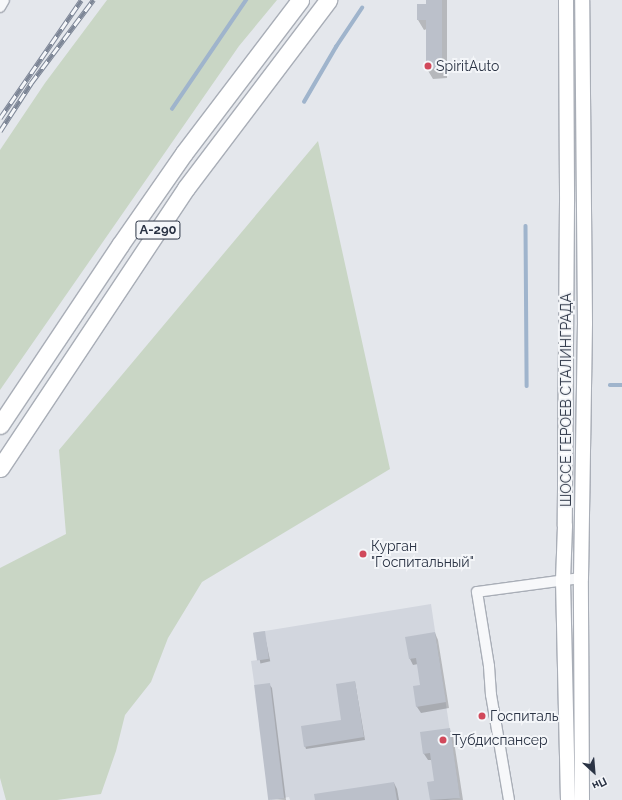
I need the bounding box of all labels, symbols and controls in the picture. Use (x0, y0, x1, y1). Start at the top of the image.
place label: SpiritAuto (436, 58, 499, 74)
marker: SpiritAuto (423, 61, 433, 71)
road number: А-290 (135, 219, 181, 241)
street label: ШОССЕ ГЕРОЕВ СТАЛИНГРАДА (558, 293, 574, 507)
place label: Курган "Госпитальный" (371, 538, 474, 570)
marker: Курган "Госпитальный" (358, 549, 368, 559)
place label: Госпиталь (490, 708, 559, 724)
marker: Госпиталь (477, 711, 487, 721)
place label: Тубдиспансер (452, 732, 548, 748)
marker: Тубдиспансер (437, 734, 449, 746)
north arrow (574, 752, 614, 792)
text: Пн (590, 774, 609, 792)

